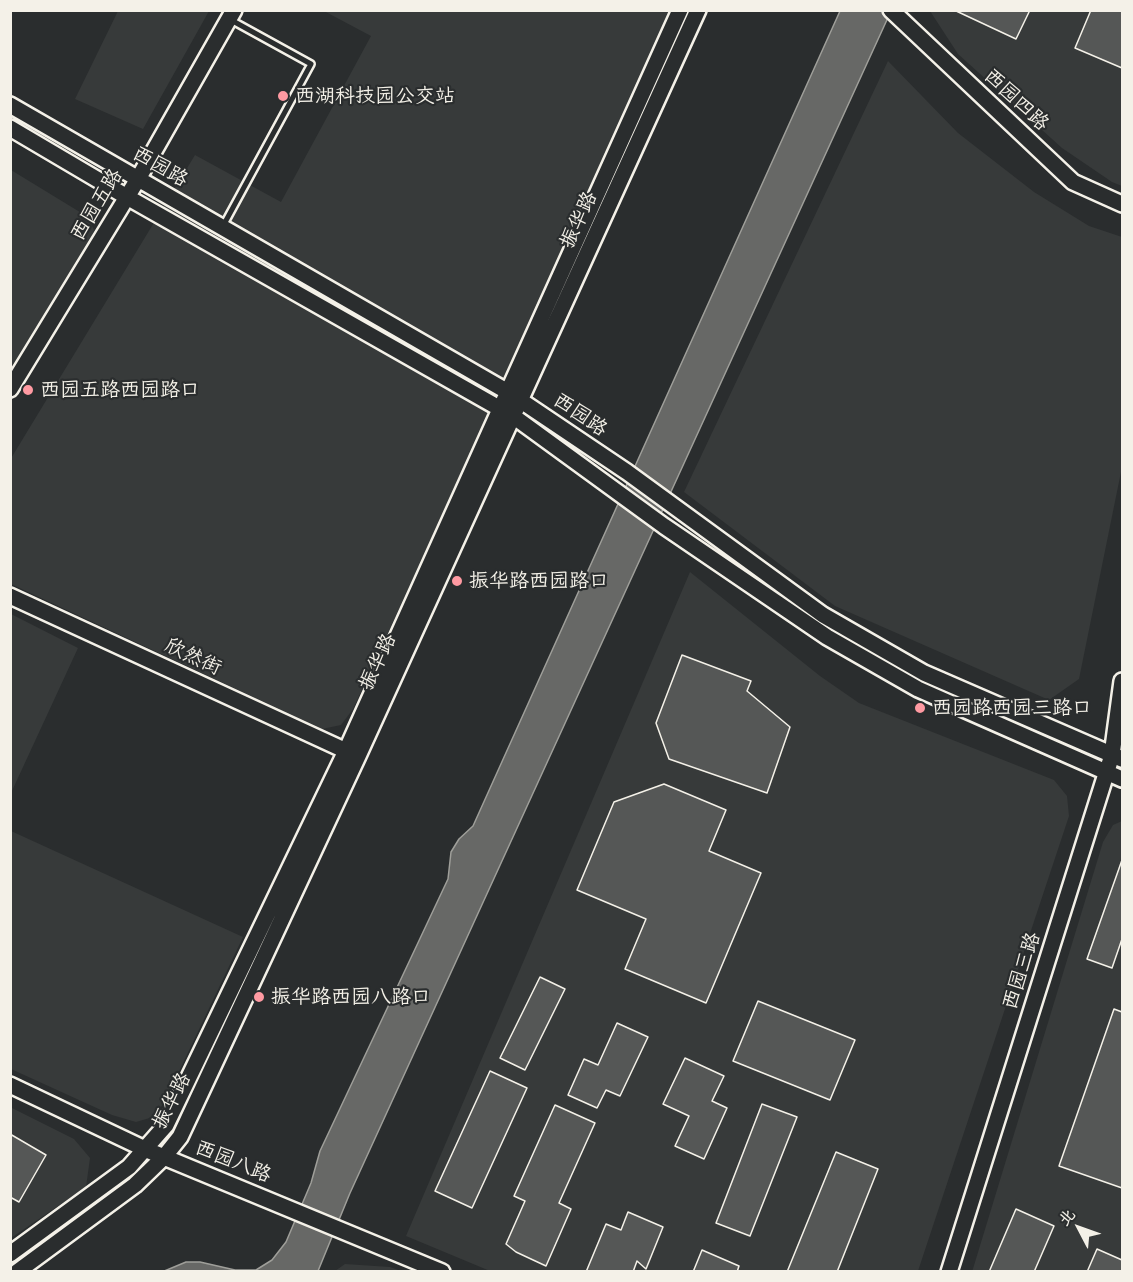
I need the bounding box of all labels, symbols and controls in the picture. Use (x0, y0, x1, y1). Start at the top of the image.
street label: 西园四路 (979, 64, 1053, 136)
place label: 西湖科技园公交站 (295, 84, 455, 108)
marker: 西湖科技园公交站 (276, 89, 290, 103)
street label: 西园路 (128, 142, 192, 192)
street label: 西园五路 (66, 165, 128, 245)
street label: 振华路 (555, 188, 603, 252)
place label: 西园五路西园路口 (40, 378, 200, 402)
marker: 西园五路西园路口 (21, 383, 35, 397)
street label: 西园路 (548, 388, 612, 442)
place label: 振华路西园路口 (469, 569, 609, 593)
marker: 振华路西园路口 (450, 574, 464, 588)
street label: 振华路 (354, 630, 402, 694)
street label: 欣然街 (161, 633, 225, 681)
place label: 西园路西园三路口 (932, 696, 1092, 720)
marker: 西园路西园三路口 (913, 701, 927, 715)
street label: 西园三路 (998, 929, 1046, 1013)
place label: 振华路西园八路口 (271, 985, 431, 1009)
marker: 振华路西园八路口 (252, 990, 266, 1004)
street label: 振华路 (148, 1069, 196, 1133)
street label: 西园八路 (191, 1136, 275, 1188)
north arrow (1049, 1198, 1109, 1258)
text: 北 (1051, 1202, 1080, 1230)

